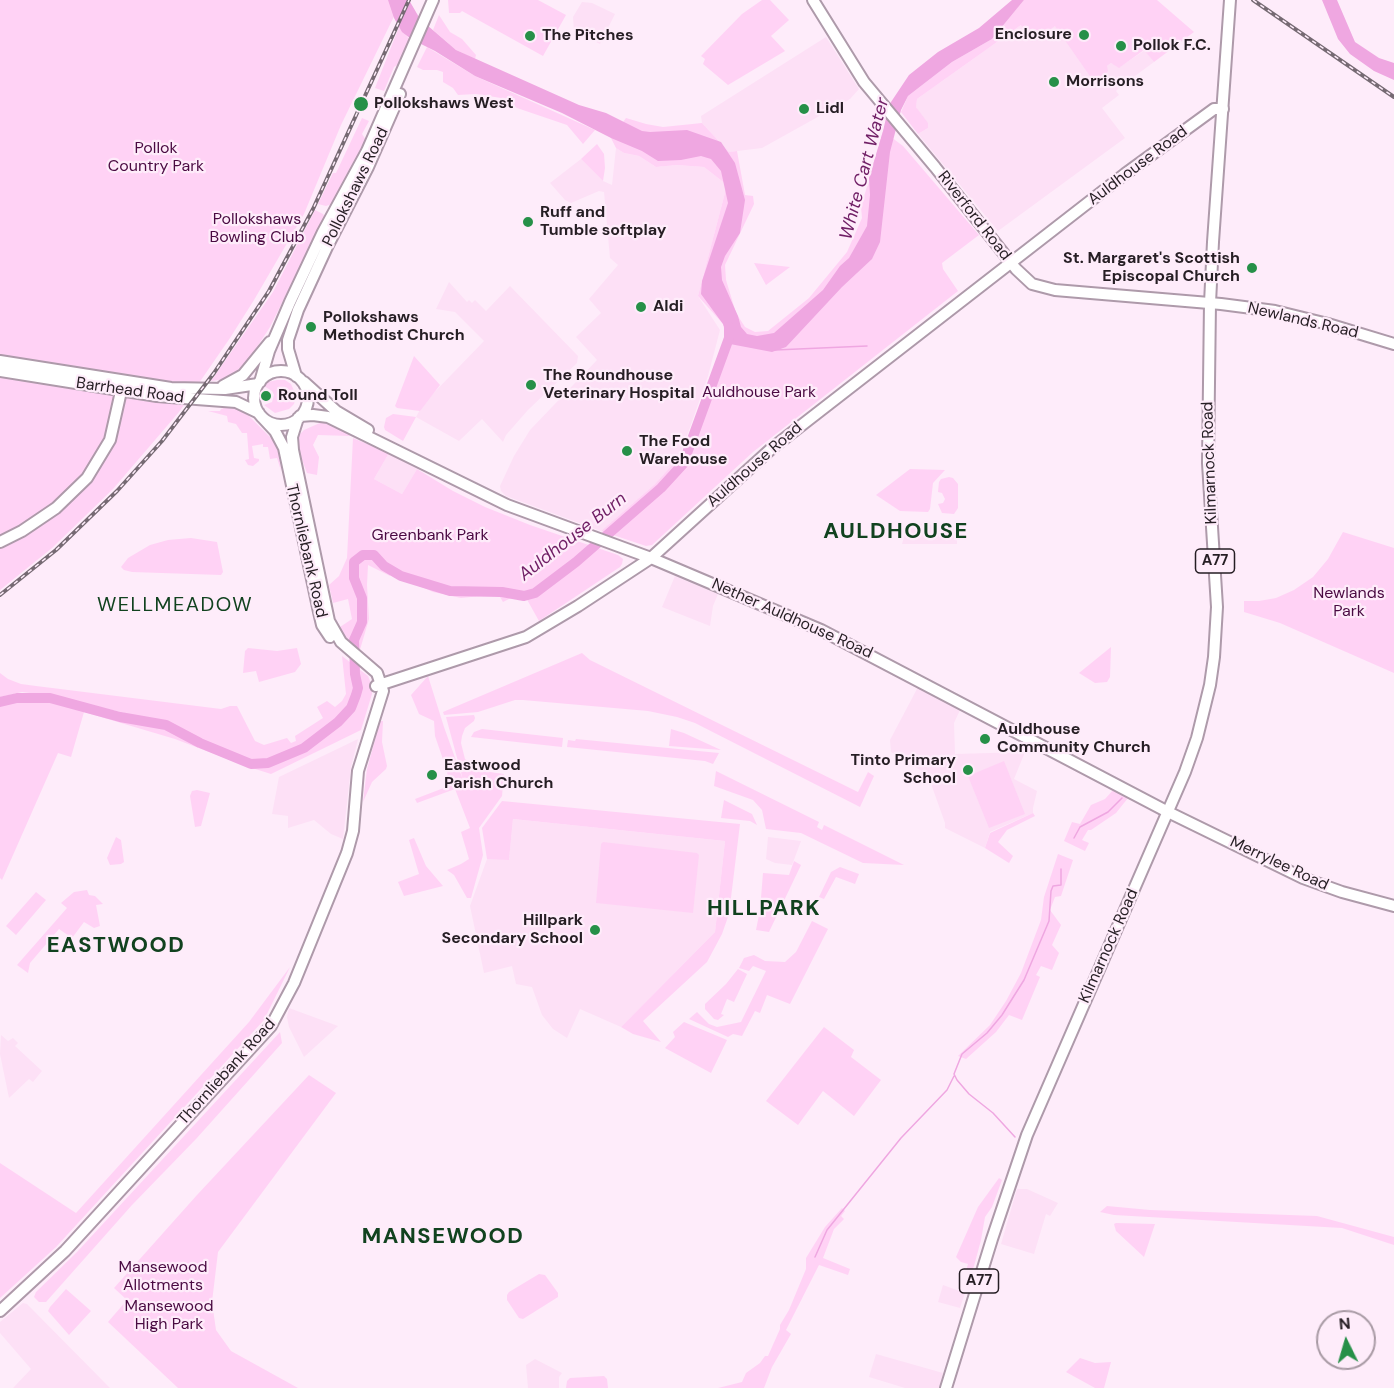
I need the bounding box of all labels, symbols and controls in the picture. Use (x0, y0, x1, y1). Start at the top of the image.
place label: Enclosure (995, 25, 1072, 45)
place label: The Pitches (542, 26, 634, 46)
marker: Enclosure (1077, 28, 1091, 42)
marker: The Pitches (523, 29, 537, 43)
place label: Pollok F.C. (1133, 36, 1211, 56)
marker: Pollok F.C. (1114, 39, 1128, 53)
place label: Morrisons (1066, 72, 1144, 92)
marker: Morrisons (1047, 75, 1061, 89)
place label: Pollokshaws West (374, 94, 514, 114)
marker: Pollokshaws West (352, 95, 370, 113)
water label: White Cart Water (836, 96, 894, 242)
place label: Lidl (816, 99, 844, 119)
marker: Lidl (797, 102, 811, 116)
street label: Auldhouse Road (1084, 122, 1192, 210)
street label: Pollokshaws Road (319, 124, 393, 250)
park label: Pollok Country Park (108, 139, 204, 177)
street label: Riverford Road (933, 167, 1015, 265)
place label: Ruff and Tumble softplay (540, 203, 666, 241)
park label: Pollokshaws Bowling Club (209, 210, 305, 248)
marker: Ruff and Tumble softplay (521, 215, 535, 229)
place label: St. Margaret's Scottish Episcopal Church (1063, 249, 1240, 287)
marker: St. Margaret's Scottish Episcopal Church (1245, 261, 1259, 275)
place label: Aldi (653, 297, 683, 317)
street label: Newlands Road (1246, 299, 1360, 343)
marker: Aldi (634, 300, 648, 314)
place label: Pollokshaws Methodist Church (323, 308, 465, 346)
marker: Pollokshaws Methodist Church (304, 320, 318, 334)
place label: The Roundhouse Veterinary Hospital (543, 366, 694, 404)
street label: Barrhead Road (75, 374, 185, 408)
marker: The Roundhouse Veterinary Hospital (524, 378, 538, 392)
park label: Auldhouse Park (702, 383, 816, 403)
place label: Round Toll (278, 386, 358, 406)
marker: Round Toll (259, 389, 273, 403)
street label: Kilmarnock Road (1198, 401, 1222, 525)
street label: Auldhouse Road (704, 418, 806, 512)
place label: The Food Warehouse (639, 432, 727, 470)
marker: The Food Warehouse (620, 444, 634, 458)
street label: Thornliebank Road (281, 482, 331, 620)
water label: Auldhouse Burn (515, 488, 631, 586)
district label: AULDHOUSE (823, 519, 969, 545)
park label: Greenbank Park (372, 526, 488, 546)
road number: A77 (1196, 549, 1234, 573)
street label: Nether Auldhouse Road (708, 575, 876, 663)
park label: Newlands Park (1313, 584, 1385, 622)
district label: WELLMEADOW (97, 594, 253, 618)
place label: Auldhouse Community Church (997, 720, 1151, 758)
marker: Auldhouse Community Church (978, 732, 992, 746)
place label: Tinto Primary School (851, 751, 956, 789)
place label: Eastwood Parish Church (444, 756, 553, 794)
marker: Tinto Primary School (961, 763, 975, 777)
marker: Eastwood Parish Church (425, 768, 439, 782)
street label: Merrylee Road (1227, 833, 1331, 895)
street label: Kilmarnock Road (1075, 886, 1143, 1006)
district label: HILLPARK (707, 896, 821, 922)
place label: Hillpark Secondary School (441, 911, 583, 949)
marker: Hillpark Secondary School (588, 923, 602, 937)
district label: EASTWOOD (47, 933, 185, 959)
street label: Thornliebank Road (174, 1015, 280, 1129)
district label: MANSEWOOD (362, 1224, 524, 1250)
park label: Mansewood Allotments (118, 1258, 208, 1296)
road number: A77 (960, 1269, 998, 1293)
park label: Mansewood High Park (124, 1297, 214, 1335)
north arrow (1316, 1310, 1376, 1370)
text: N (1338, 1313, 1351, 1335)

